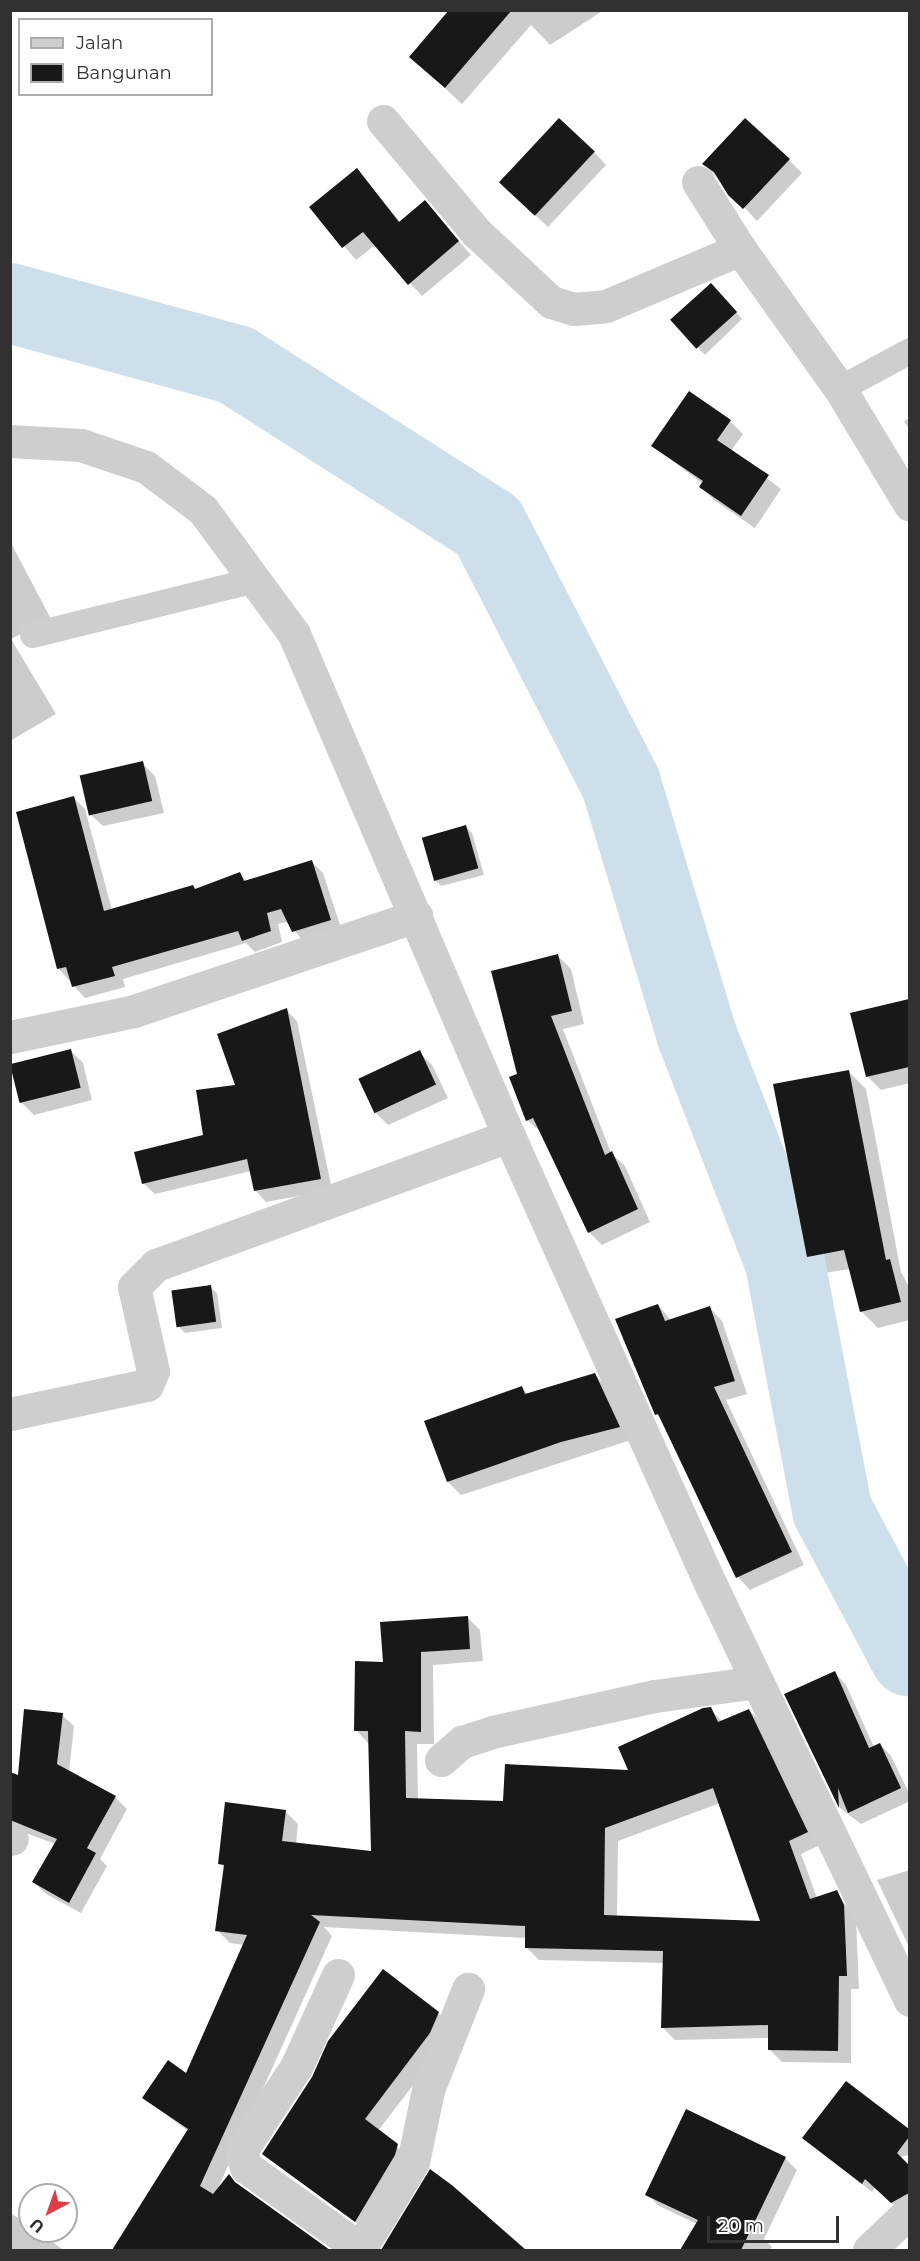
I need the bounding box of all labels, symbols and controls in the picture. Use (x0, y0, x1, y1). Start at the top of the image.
legend (18, 18, 213, 96)
text: Jalan (76, 32, 123, 54)
text: Bangunan (76, 62, 172, 84)
north arrow (18, 2183, 78, 2243)
scale bar (710, 2204, 842, 2242)
text: U (26, 2214, 48, 2237)
text: 20 m (718, 2215, 764, 2237)

